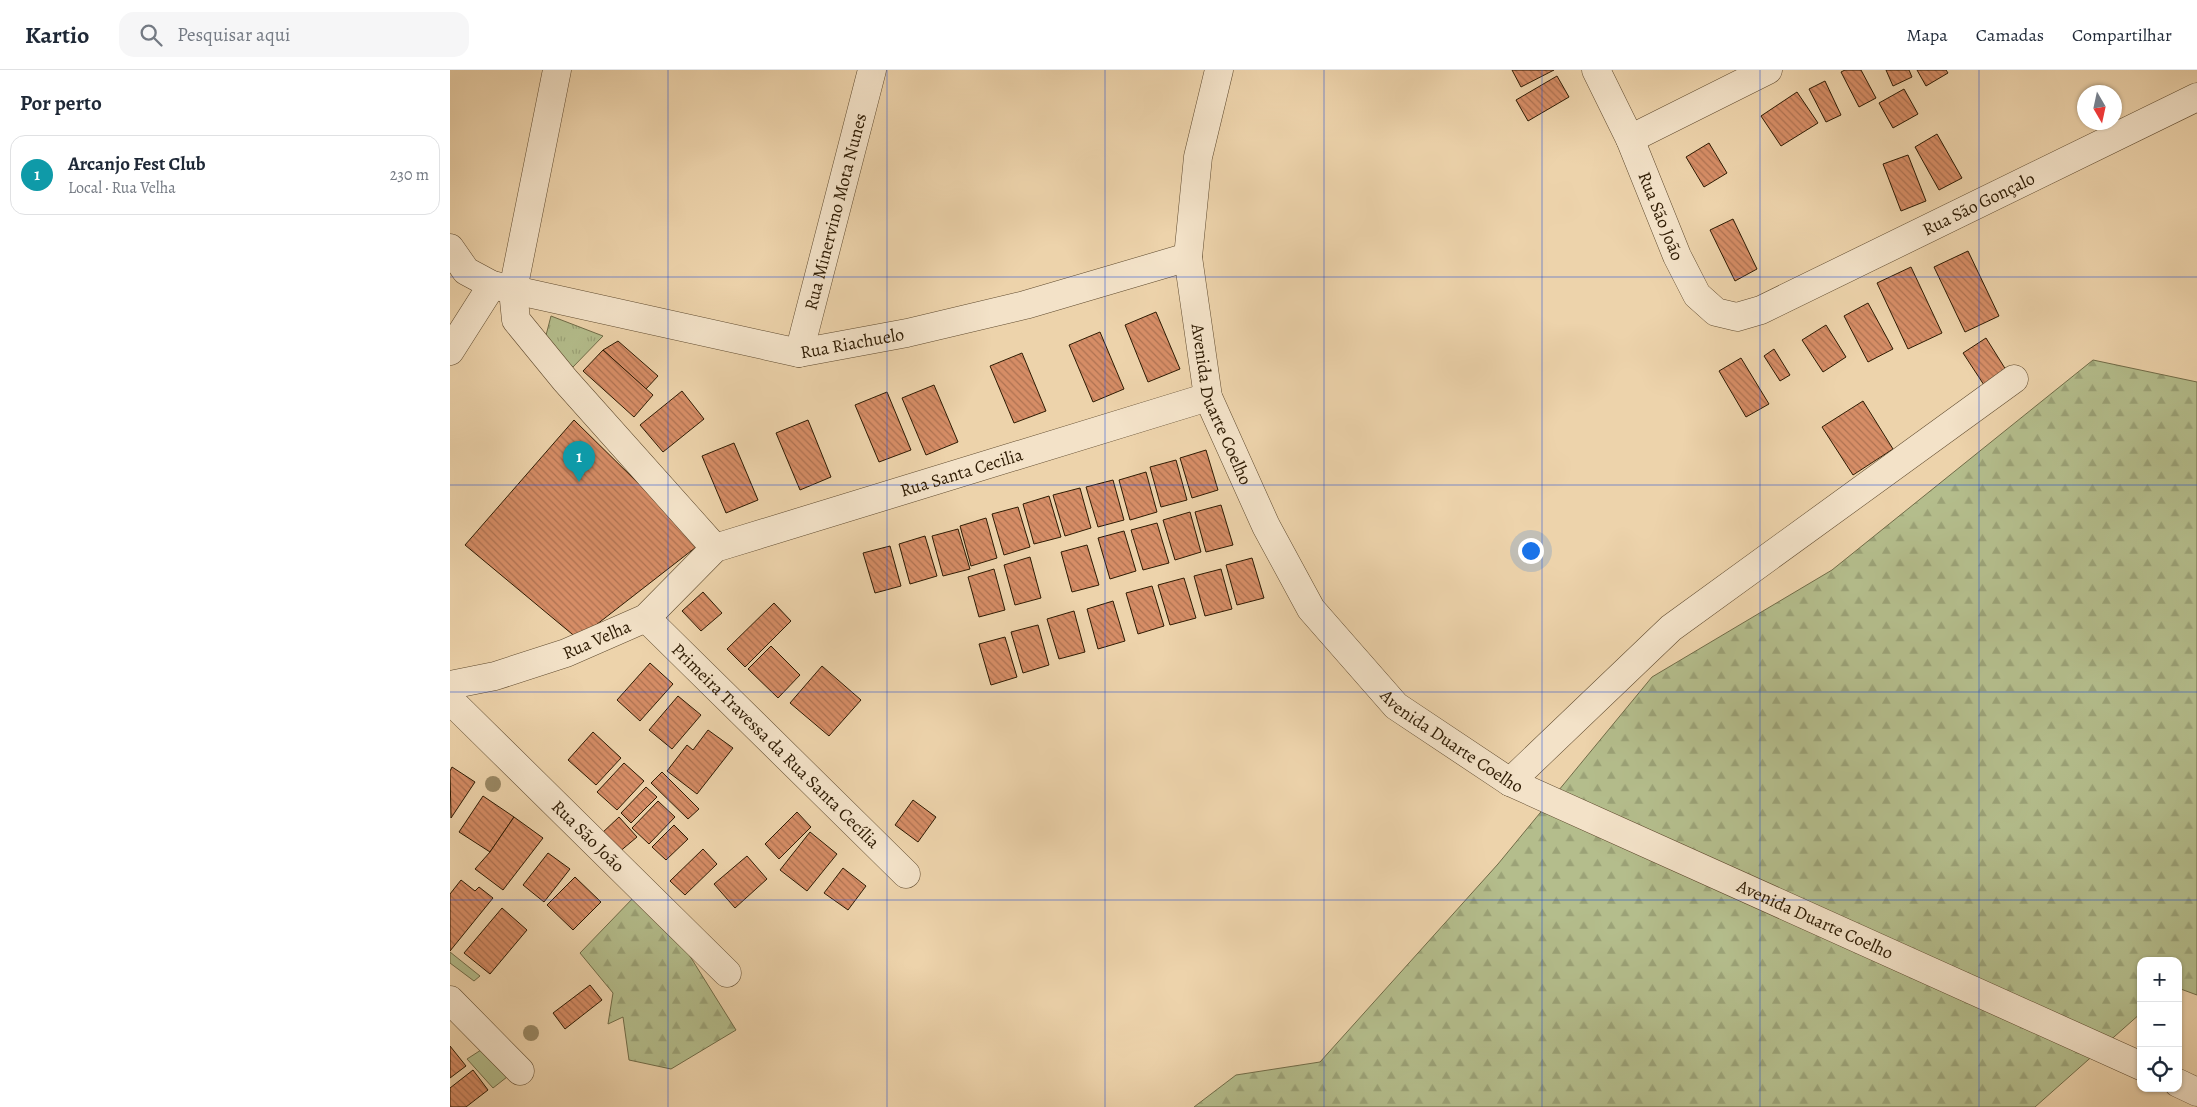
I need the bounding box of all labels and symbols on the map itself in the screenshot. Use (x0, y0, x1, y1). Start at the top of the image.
north arrow (2077, 85, 2122, 130)
street label: Rua Minervino Mota Nunes (799, 111, 872, 313)
street label: Rua São Gonçalo (1918, 166, 2039, 241)
street label: Rua São João (1632, 168, 1690, 264)
street label: Avenida Duarte Coelho (1186, 321, 1258, 489)
street label: Rua Riachuelo (798, 322, 906, 365)
pin: 1 (563, 441, 595, 482)
street label: Rua Santa Cecilia (897, 442, 1026, 503)
your location (1518, 538, 1544, 564)
street label: Rua Velha (559, 614, 635, 665)
street label: Primeira Travessa da Rua Santa Cecília (666, 638, 886, 854)
street label: Avenida Duarte Coelho (1374, 683, 1527, 798)
street label: Rua São João (546, 795, 630, 878)
street label: Avenida Duarte Coelho (1732, 873, 1897, 965)

